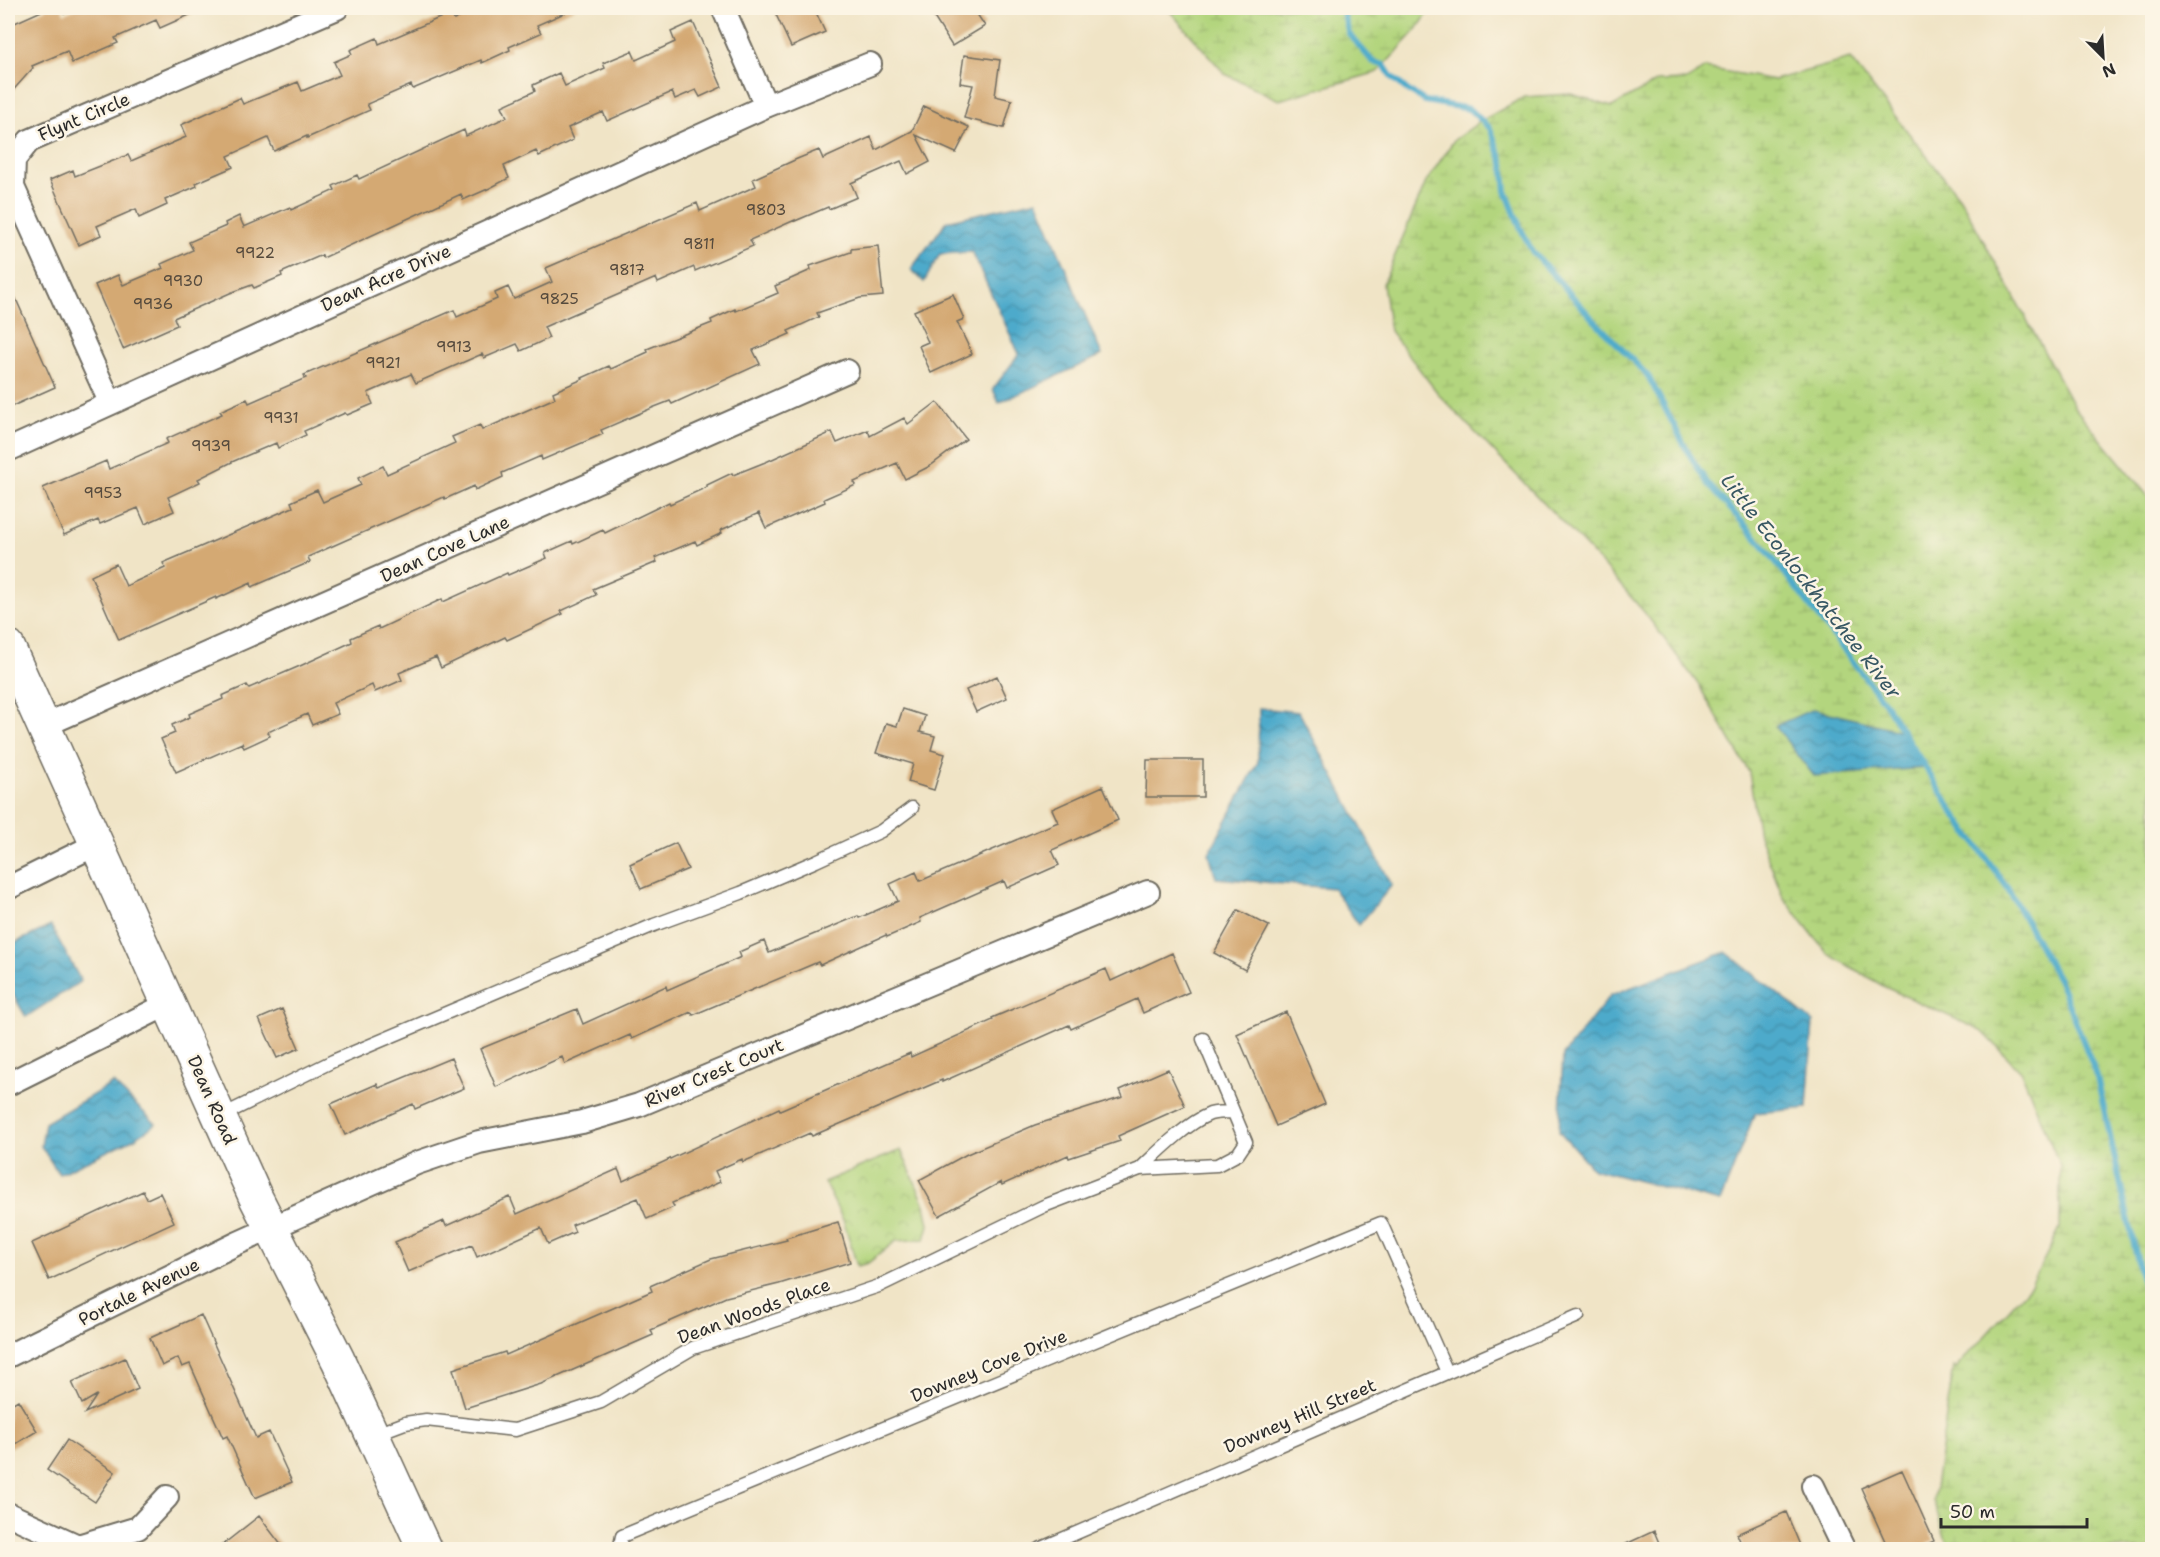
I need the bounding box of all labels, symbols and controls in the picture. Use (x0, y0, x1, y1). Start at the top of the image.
north arrow (2073, 27, 2133, 87)
text: N (2099, 58, 2119, 82)
street label: Flynt Circle (35, 87, 133, 147)
house number: 9803 (746, 200, 786, 220)
house number: 9811 (683, 234, 715, 254)
street label: Dean Acre Drive (317, 239, 455, 317)
house number: 9922 (235, 243, 275, 263)
house number: 9817 (609, 260, 645, 280)
house number: 9930 (163, 271, 203, 291)
house number: 9825 (539, 289, 579, 309)
house number: 9936 (133, 294, 173, 314)
house number: 9913 (436, 337, 472, 357)
house number: 9921 (365, 353, 401, 373)
house number: 9931 (263, 408, 299, 428)
house number: 9939 (191, 436, 231, 456)
water label: Little Econlockhatchee River (1715, 468, 1907, 704)
house number: 9953 (83, 483, 123, 503)
street label: Dean Cove Lane (377, 510, 513, 588)
street label: River Crest Court (641, 1033, 787, 1113)
street label: Dean Road (182, 1052, 242, 1148)
street label: Portale Avenue (74, 1252, 204, 1332)
street label: Dean Woods Place (674, 1272, 834, 1350)
street label: Downey Cove Drive (907, 1324, 1071, 1408)
street label: Downey Hill Street (1220, 1373, 1380, 1459)
scale bar (1941, 1491, 2086, 1529)
text: 50 m (1950, 1500, 1995, 1524)

